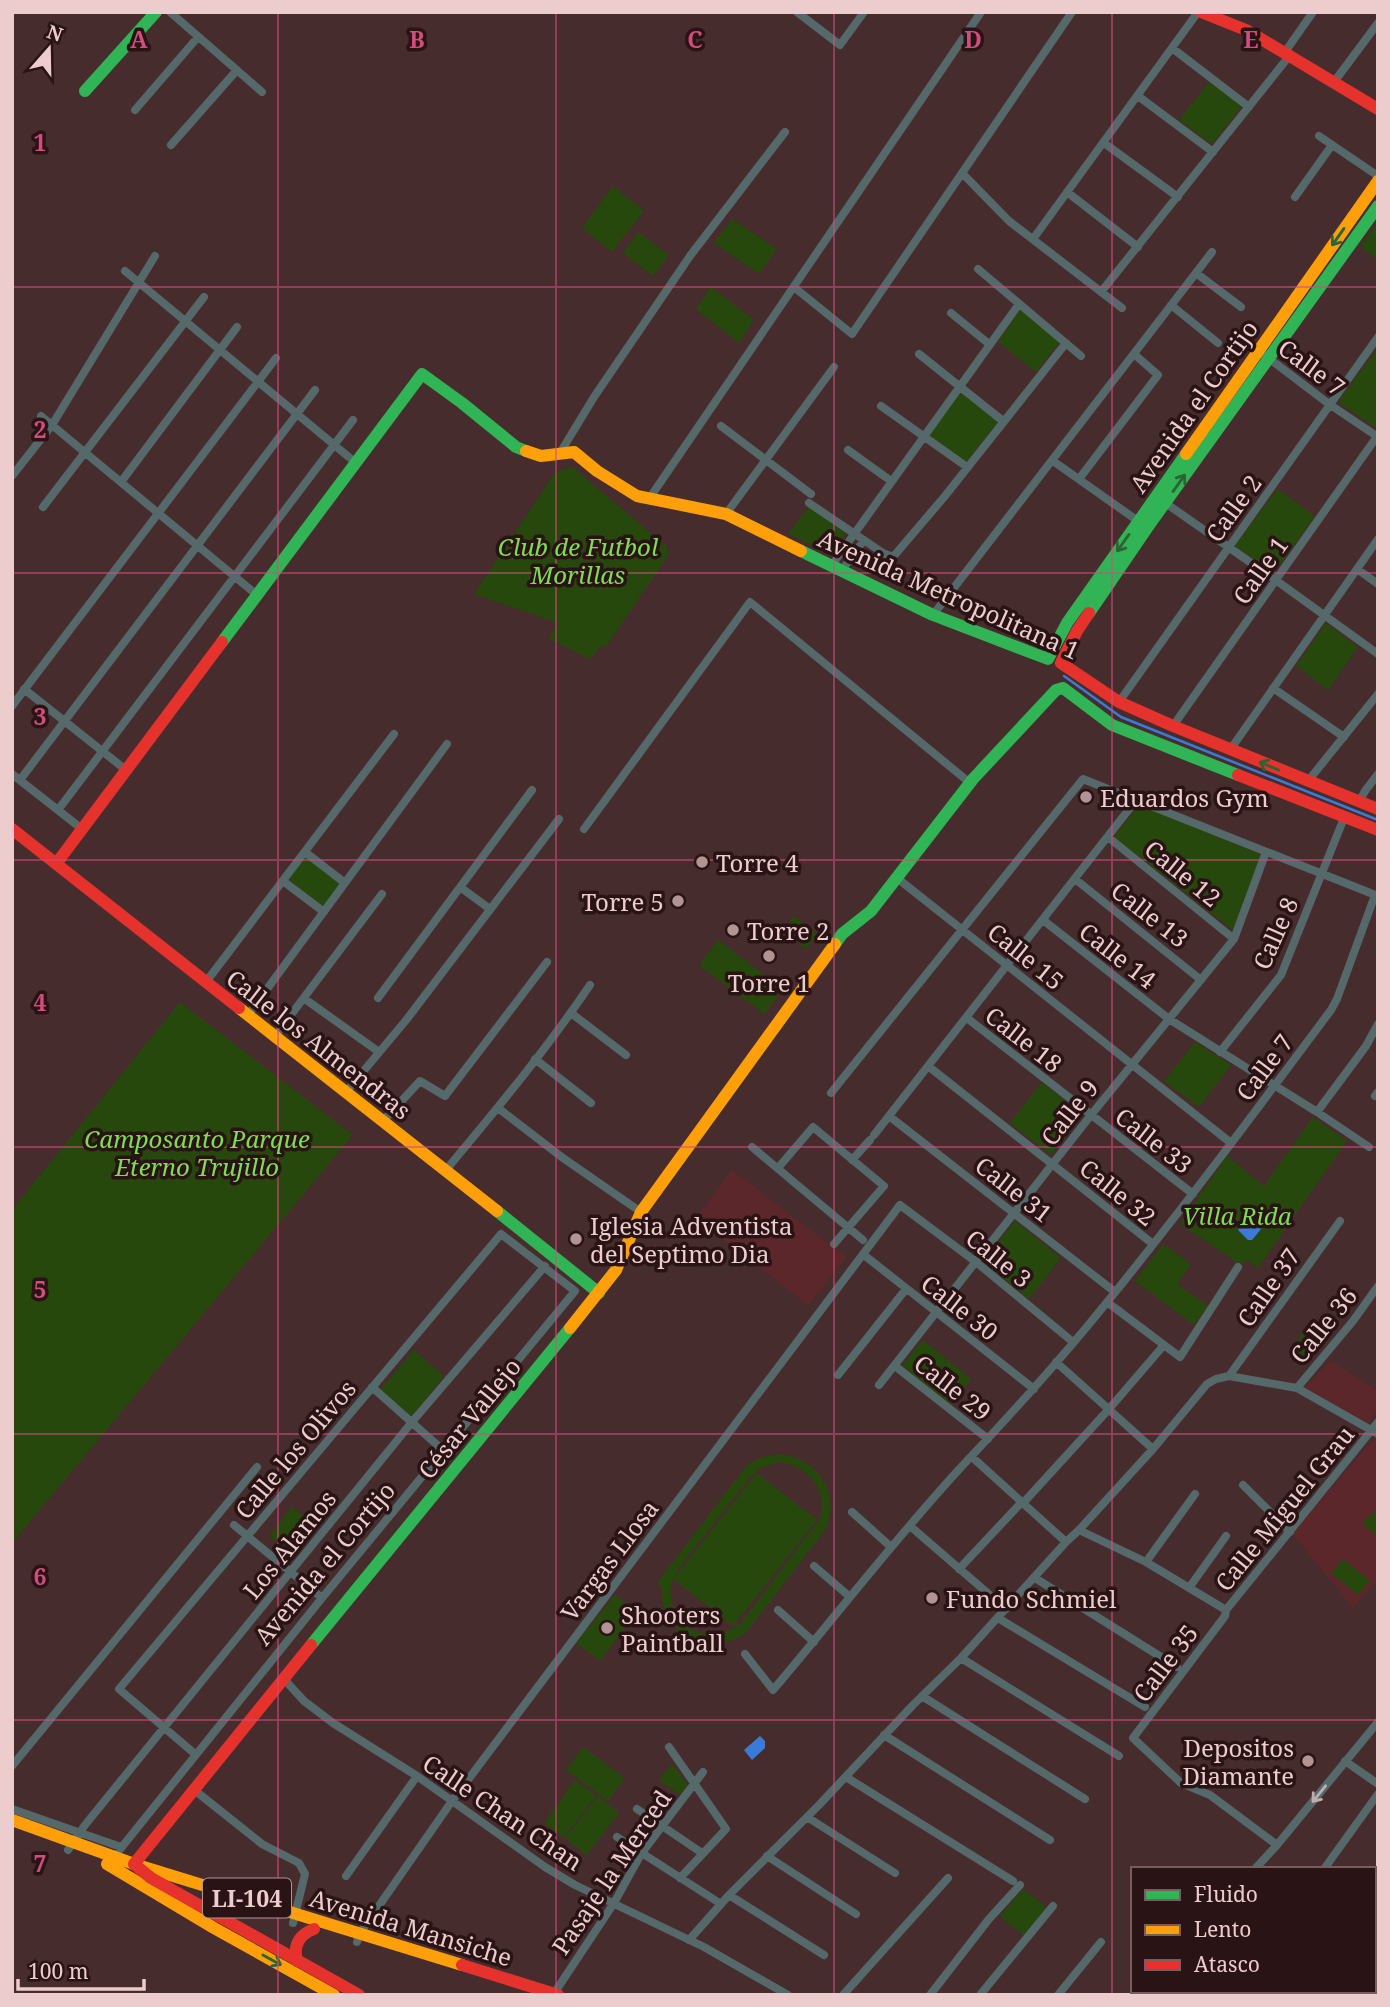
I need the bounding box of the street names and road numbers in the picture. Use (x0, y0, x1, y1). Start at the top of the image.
street label: Avenida el Cortijo (1121, 313, 1265, 499)
street label: Calle 7 (1272, 331, 1352, 403)
street label: Calle 2 (1197, 468, 1269, 548)
street label: Avenida Metropolitana 1 (813, 521, 1085, 667)
street label: Calle 1 (1225, 530, 1295, 610)
street label: Calle 12 (1138, 832, 1228, 914)
street label: Calle 13 (1105, 874, 1195, 954)
street label: Calle 8 (1245, 892, 1305, 974)
street label: Calle 15 (981, 915, 1071, 997)
street label: Calle 14 (1073, 915, 1164, 996)
street label: Calle los Almendras (220, 961, 418, 1127)
street label: Calle 18 (979, 999, 1069, 1079)
street label: Calle 7 (1228, 1027, 1300, 1107)
street label: Calle 9 (1033, 1072, 1105, 1152)
street label: Calle 33 (1109, 1100, 1199, 1180)
street label: Calle 31 (969, 1149, 1059, 1229)
street label: Calle 32 (1073, 1151, 1163, 1233)
street label: Calle 3 (959, 1221, 1039, 1295)
street label: Calle 37 (1229, 1241, 1307, 1333)
street label: Calle 30 (915, 1267, 1005, 1347)
street label: Calle 36 (1282, 1280, 1364, 1370)
street label: Calle 29 (908, 1347, 998, 1427)
street label: César Vallejo (410, 1351, 528, 1485)
street label: Calle los Olivos (227, 1372, 363, 1526)
street label: Calle Miguel Grau (1207, 1418, 1361, 1598)
street label: Avenida el Cortijo (246, 1474, 402, 1652)
street label: Los Alamos (235, 1483, 343, 1605)
street label: Vargas Llosa (553, 1493, 665, 1627)
street label: Calle 35 (1125, 1618, 1205, 1708)
street label: Calle Chan Chan (417, 1746, 589, 1878)
street label: Pasaje la Merced (544, 1783, 678, 1961)
road number: LI-104 (203, 1879, 291, 1918)
street label: Avenida Mansiche (306, 1881, 516, 1973)

